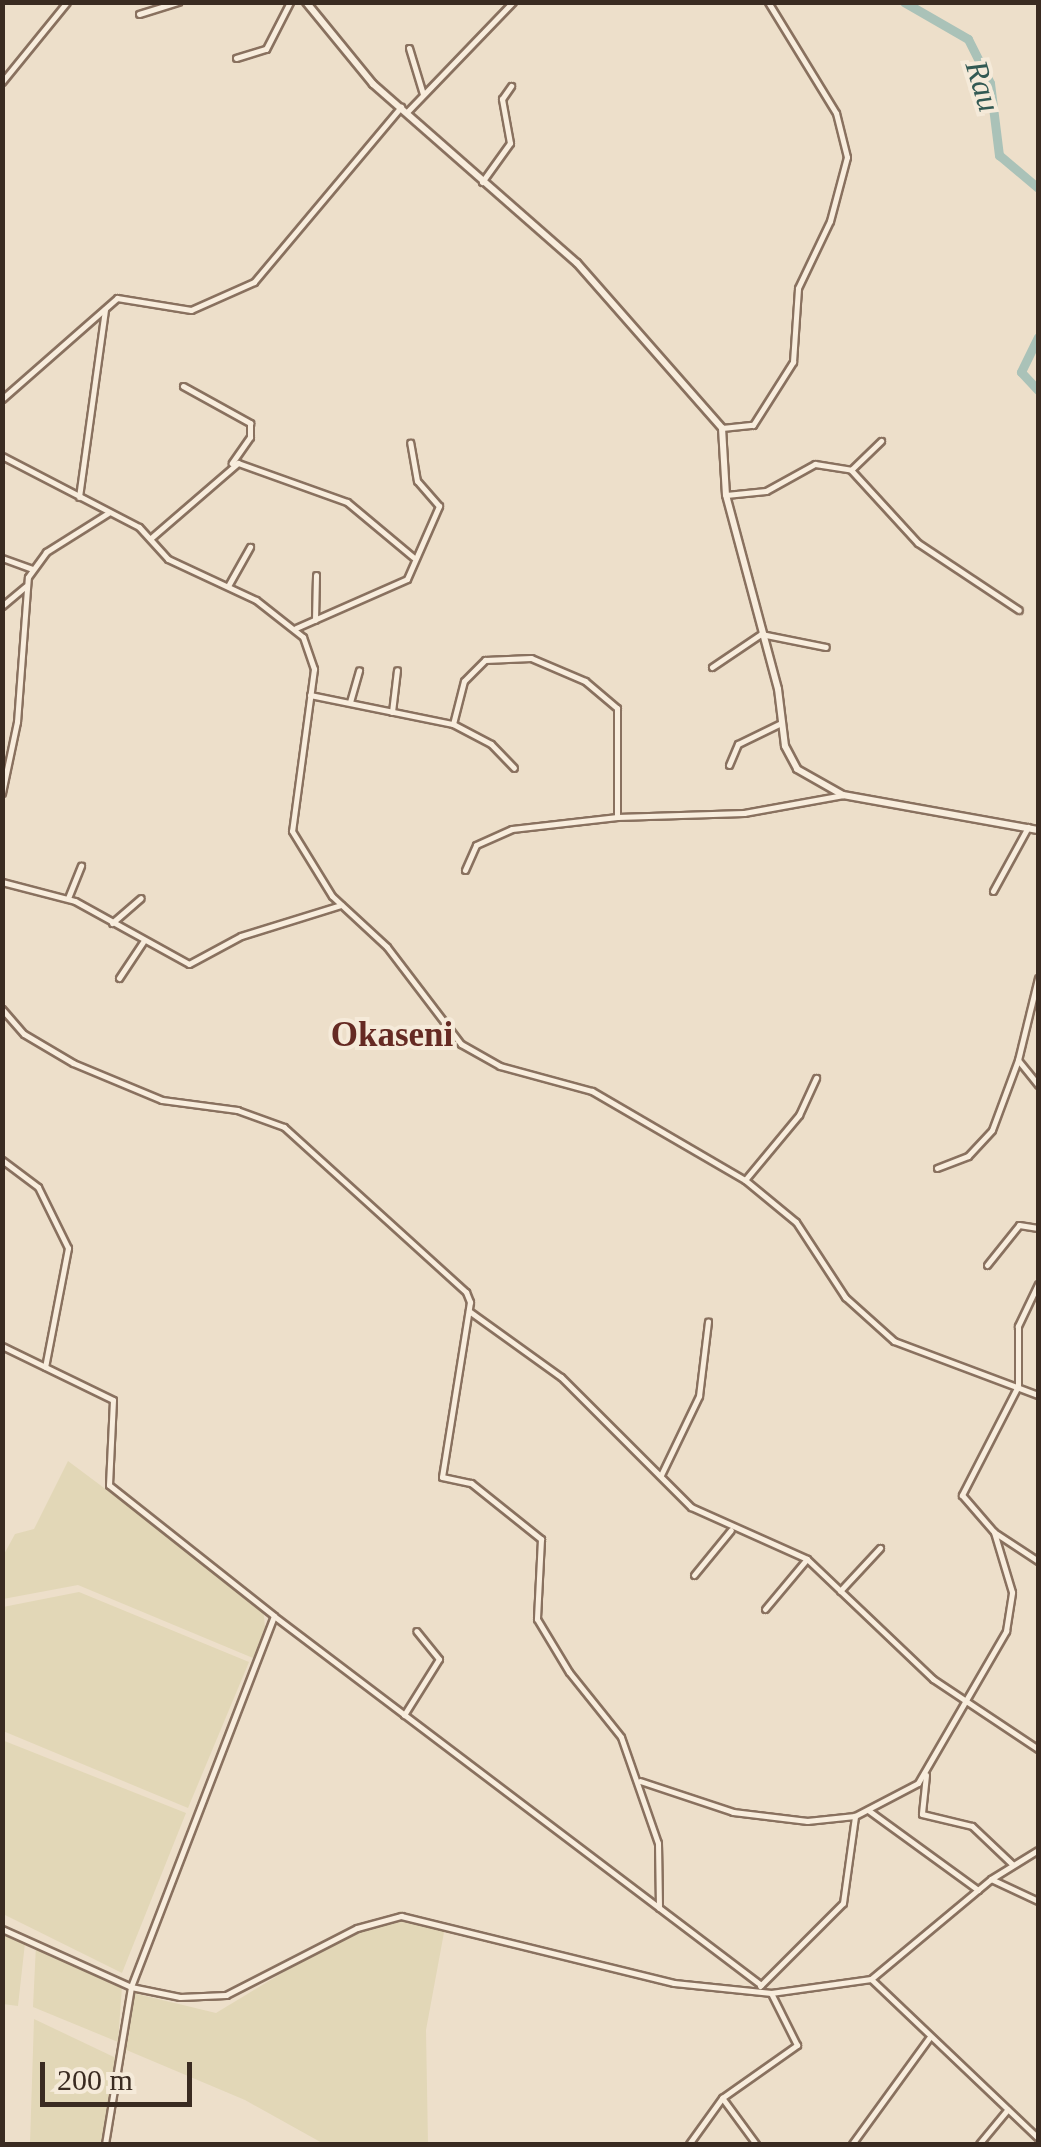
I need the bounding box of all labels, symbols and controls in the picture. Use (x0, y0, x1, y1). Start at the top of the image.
water label: Rau (957, 56, 1009, 116)
district label: Okaseni (331, 1014, 453, 1056)
scale bar (45, 2042, 198, 2104)
text: 200 m (57, 2063, 133, 2096)

